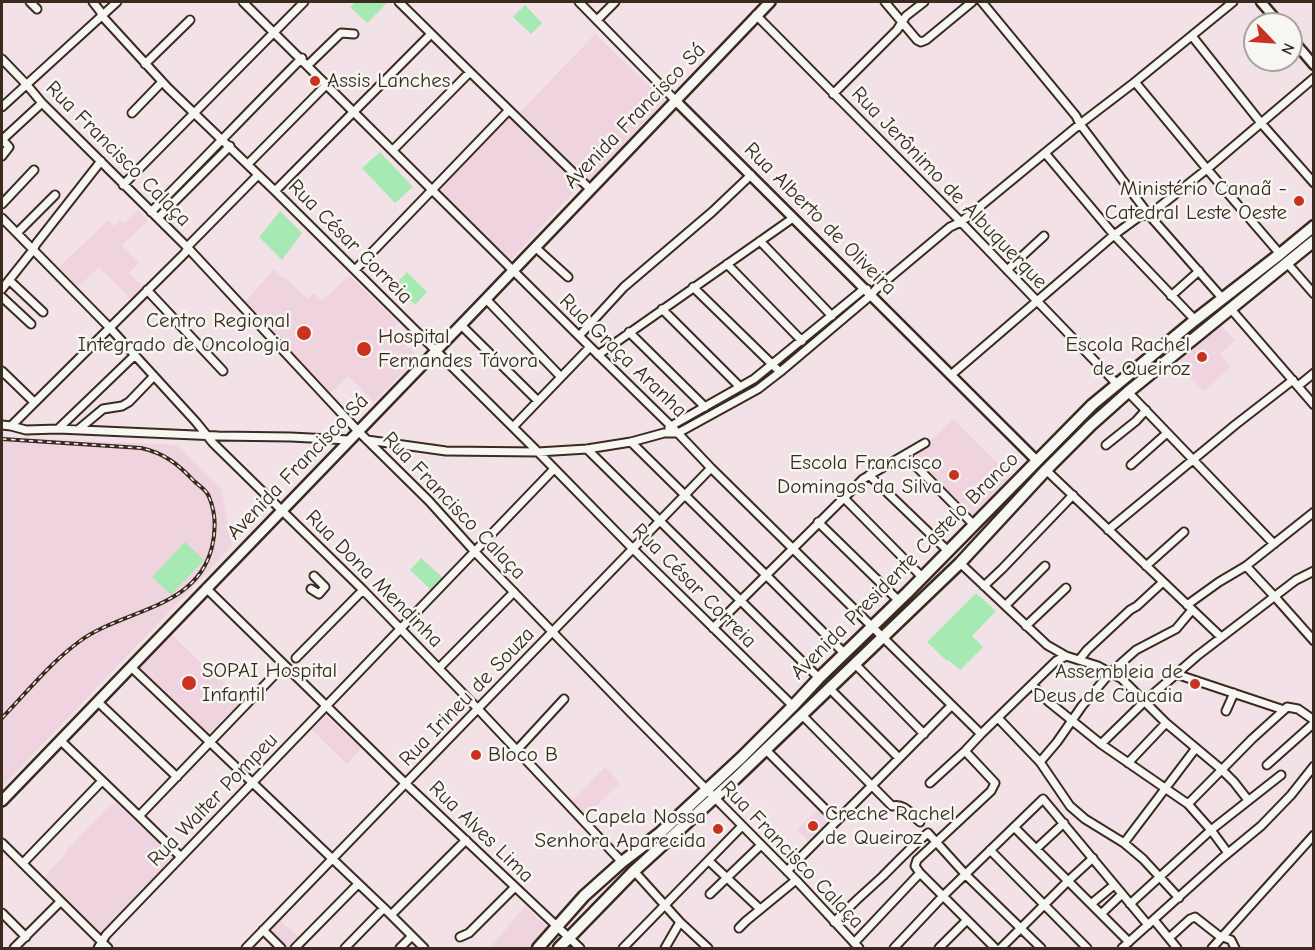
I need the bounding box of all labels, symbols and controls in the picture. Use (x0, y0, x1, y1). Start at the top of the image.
north arrow (1243, 12, 1303, 72)
street label: Avenida Francisco Sá (559, 38, 711, 194)
text: N (1277, 40, 1298, 57)
place label: Assis Lanches (327, 68, 450, 94)
marker: Assis Lanches (308, 74, 322, 88)
street label: Rua Francisco Calaça (40, 76, 196, 232)
street label: Rua Jerônimo de Albuquerque (846, 82, 1052, 294)
street label: Rua Alberto de Oliveira (738, 137, 902, 301)
street label: Rua César Correia (282, 174, 418, 310)
place label: Ministério Canaã - Catedral Leste Oeste (1105, 176, 1287, 226)
marker: Ministério Canaã - Catedral Leste Oeste (1292, 194, 1306, 208)
street label: Rua Graça Aranha (554, 289, 692, 423)
place label: Centro Regional Integrado de Oncologia (78, 308, 290, 358)
marker: Centro Regional Integrado de Oncologia (295, 324, 313, 342)
place label: Hospital Fernandes Távora (378, 324, 538, 374)
place label: Escola Rachel de Queiroz (1065, 332, 1190, 382)
marker: Hospital Fernandes Távora (355, 340, 373, 358)
marker: Escola Rachel de Queiroz (1195, 350, 1209, 364)
street label: Avenida Francisco Sá (222, 389, 374, 545)
street label: Rua Francisco Calaça (377, 427, 531, 585)
street label: Avenida Presidente Castelo Branco (786, 447, 1024, 685)
place label: Escola Francisco Domingos da Silva (777, 450, 942, 500)
marker: Escola Francisco Domingos da Silva (947, 468, 961, 482)
street label: Rua Dona Mendinha (300, 505, 448, 653)
street label: Rua César Correia (626, 518, 762, 654)
street label: Rua Irineu de Souza (394, 622, 540, 772)
place label: SOPAI Hospital Infantil (202, 658, 337, 708)
place label: Assembleia de Deus de Caucaia (1033, 659, 1183, 709)
marker: SOPAI Hospital Infantil (180, 674, 198, 692)
marker: Assembleia de Deus de Caucaia (1188, 677, 1202, 691)
street label: Rua Walter Pompeu (143, 728, 283, 872)
place label: Bloco B (488, 742, 558, 768)
marker: Bloco B (469, 748, 483, 762)
street label: Rua Alves Lima (423, 776, 539, 888)
street label: Rua Francisco Calaça (715, 776, 869, 934)
place label: Creche Rachel de Queiroz (825, 801, 955, 851)
place label: Capela Nossa Senhora Aparecida (535, 804, 706, 854)
marker: Creche Rachel de Queiroz (806, 819, 820, 833)
marker: Capela Nossa Senhora Aparecida (711, 822, 725, 836)

